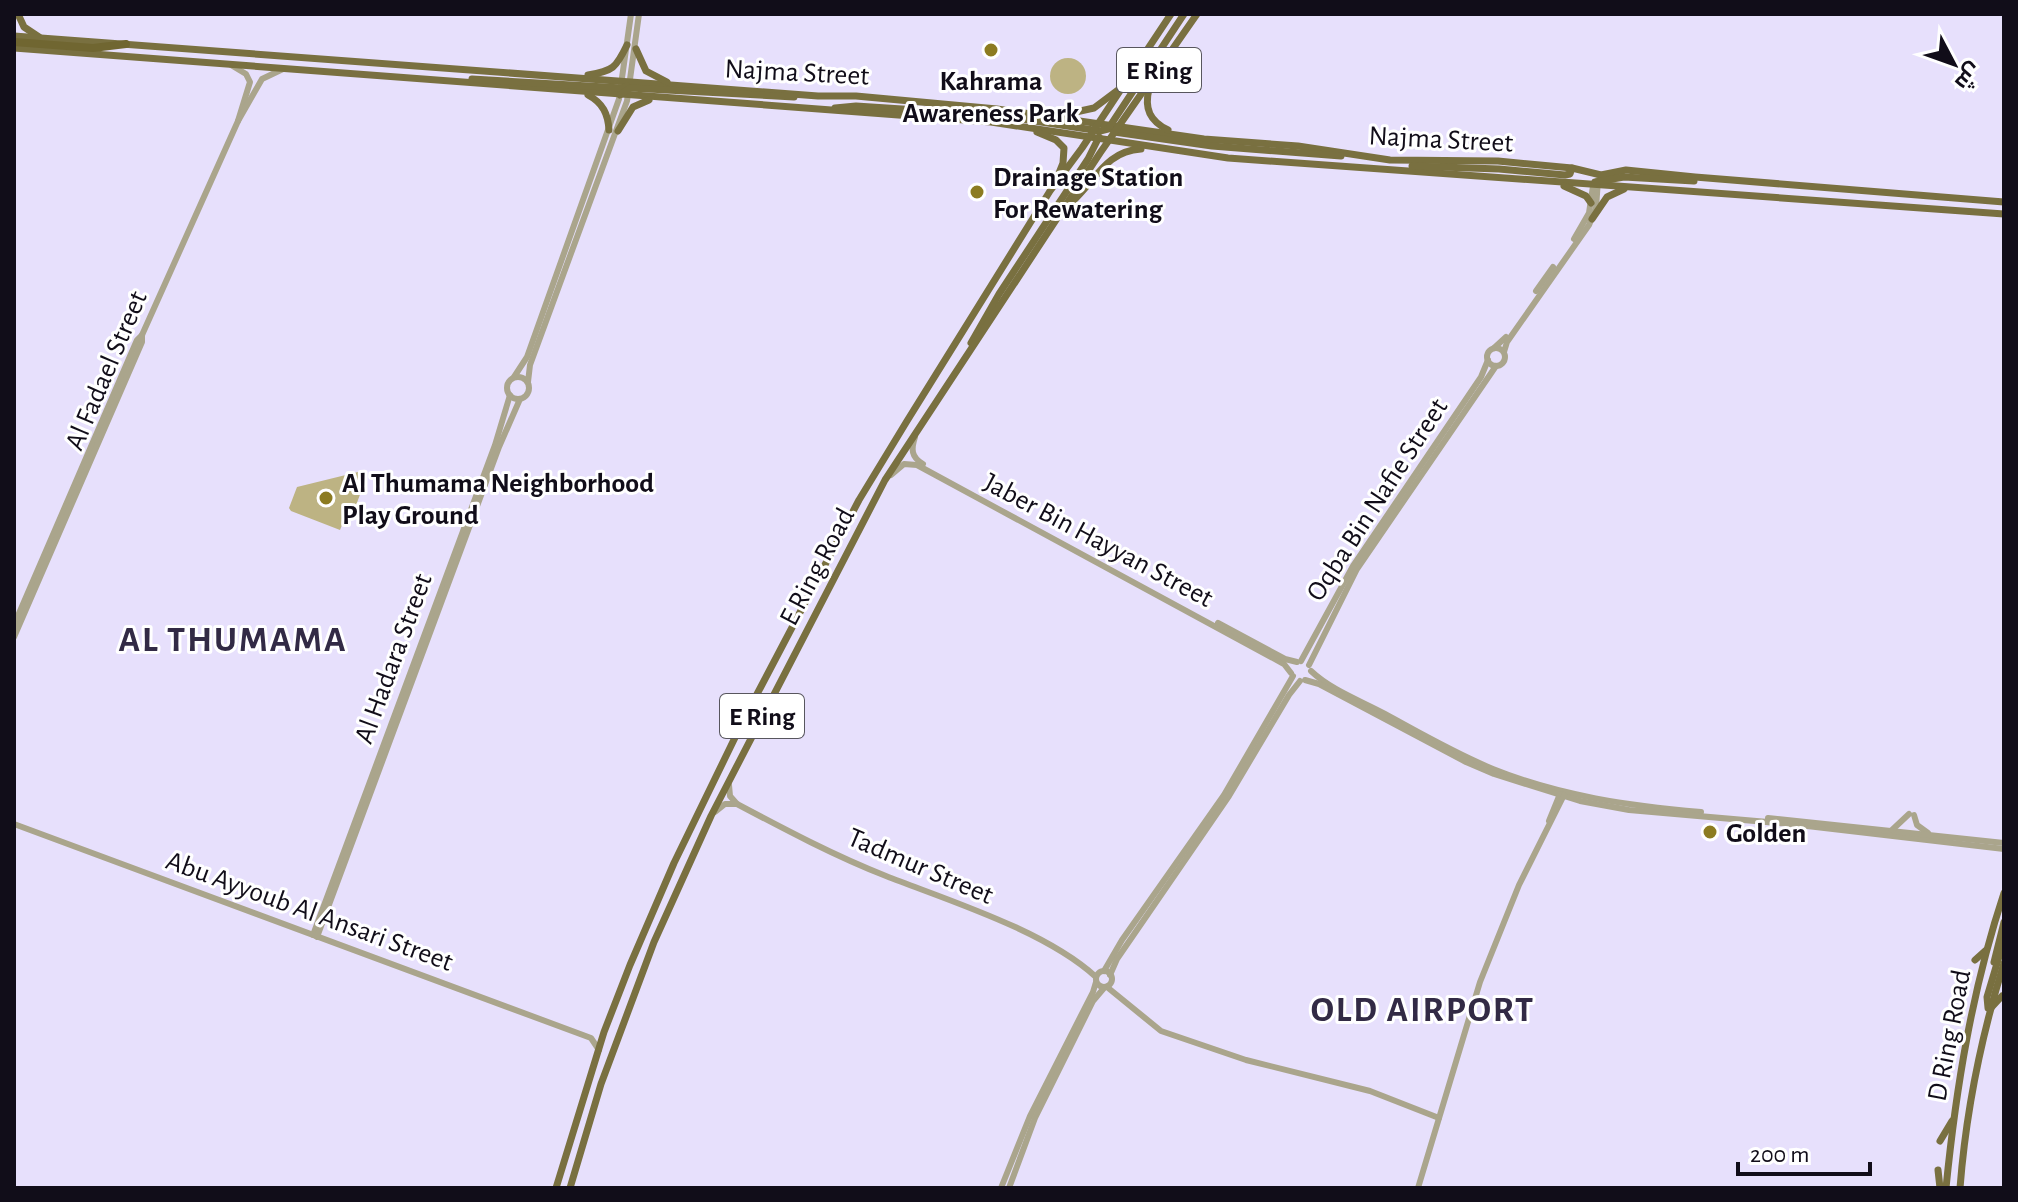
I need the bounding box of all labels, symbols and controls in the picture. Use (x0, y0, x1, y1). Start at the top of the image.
north arrow (1914, 24, 1994, 104)
marker: Kahrama Awareness Park (982, 41, 1000, 59)
road number: E Ring (1117, 48, 1201, 92)
street label: Najma Street (724, 55, 870, 91)
text: ش (1949, 57, 1987, 95)
place label: Kahrama Awareness Park (903, 68, 1080, 128)
street label: Najma Street (1368, 122, 1514, 158)
place label: Drainage Station For Rewatering (993, 164, 1183, 224)
marker: Drainage Station For Rewatering (968, 183, 986, 201)
street label: Al Fadael Street (61, 287, 153, 454)
street label: Oqba Bin Nafie Street (1302, 394, 1453, 606)
street label: Jaber Bin Hayyan Street (979, 469, 1217, 613)
place label: Al Thumama Neighborhood Play Ground (342, 470, 654, 530)
marker: Al Thumama Neighborhood Play Ground (317, 489, 335, 507)
street label: E Ring Road (775, 503, 860, 630)
street label: Al Hadara Street (350, 570, 438, 747)
district label: AL THUMAMA (118, 622, 348, 658)
road number: E Ring (720, 694, 804, 738)
place label: Golden (1726, 820, 1806, 848)
marker: Golden (1701, 823, 1719, 841)
street label: Tadmur Street (843, 824, 997, 910)
street label: Abu Ayyoub Al Ansari Street (162, 847, 457, 977)
street label: D Ring Road (1923, 967, 1976, 1104)
district label: OLD AIRPORT (1311, 992, 1535, 1028)
scale bar (1738, 1126, 1870, 1176)
text: 200 m (1750, 1143, 1809, 1167)

